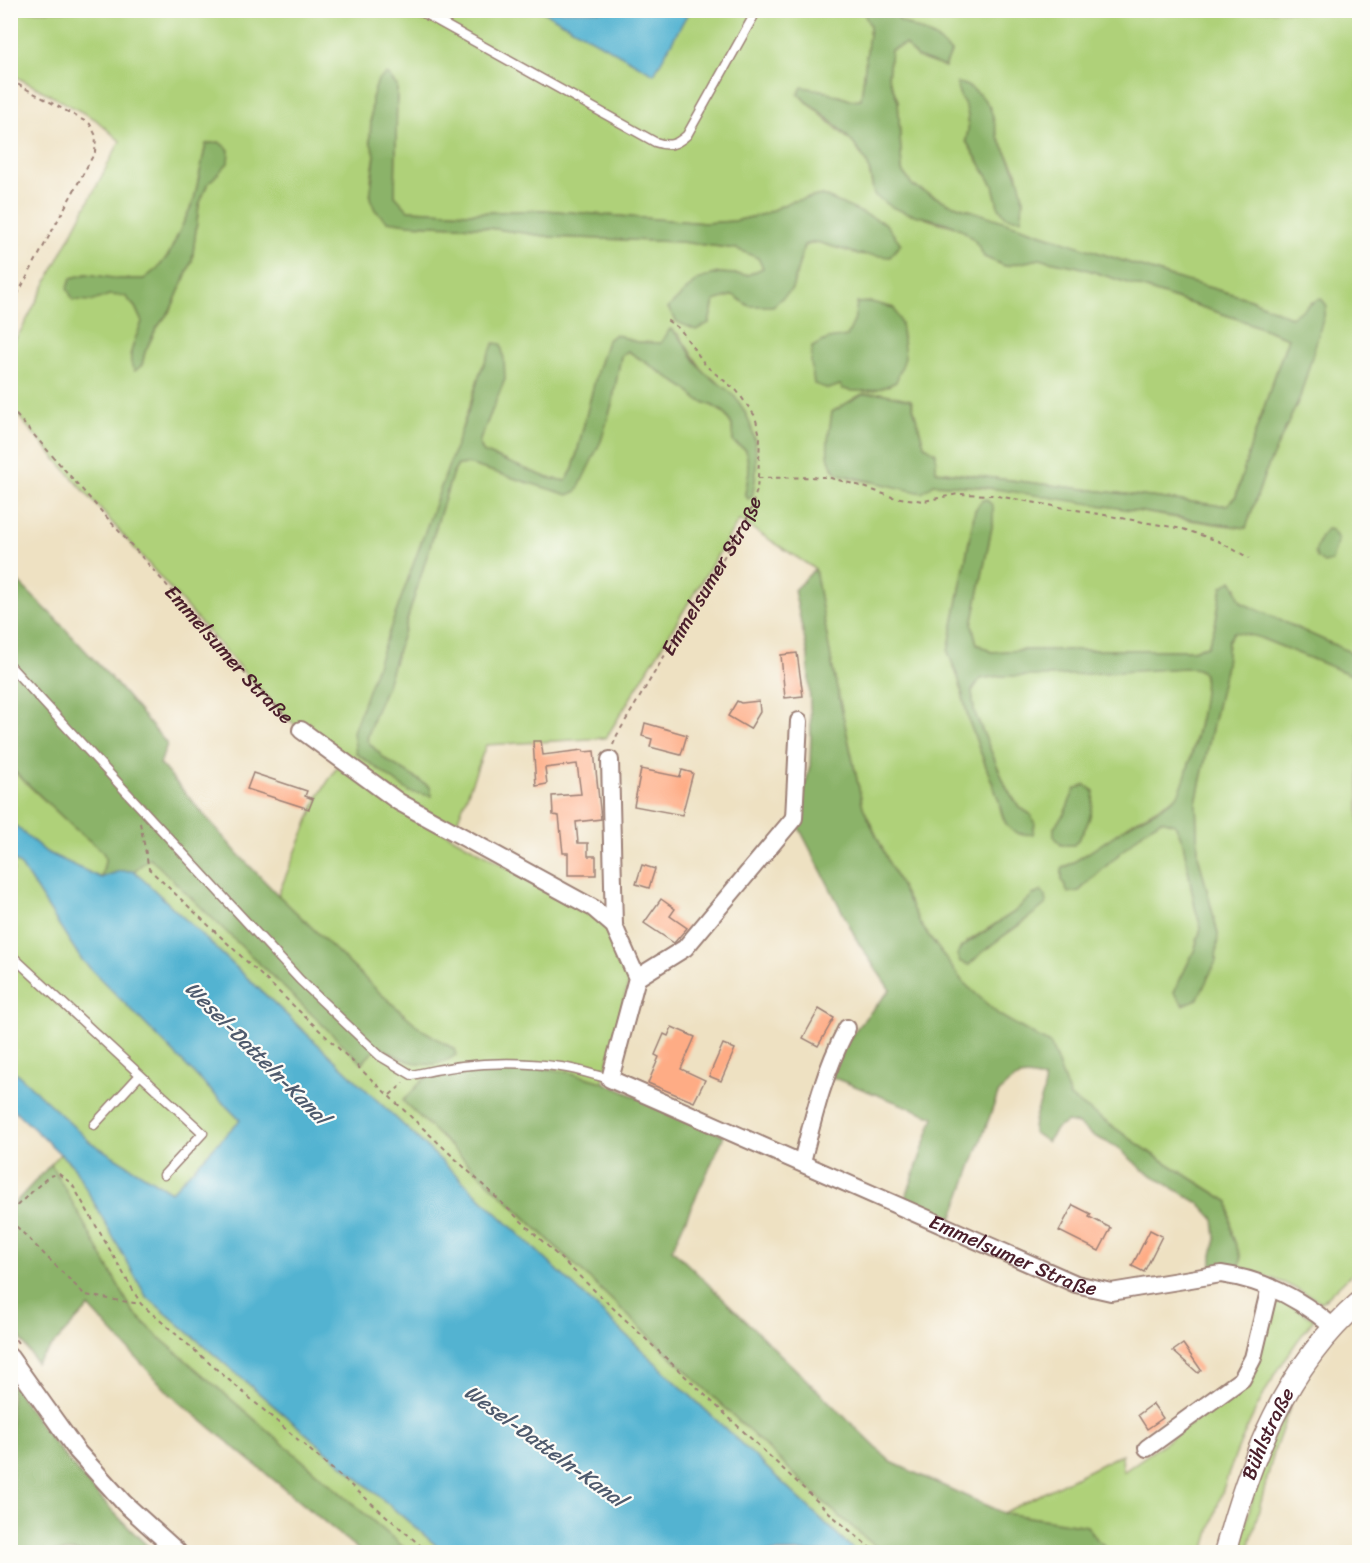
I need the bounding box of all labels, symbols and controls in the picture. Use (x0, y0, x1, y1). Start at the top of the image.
street label: Emmelsumer Straße (651, 492, 771, 662)
street label: Emmelsumer Straße (156, 576, 303, 733)
water label: Wesel-Datteln-Kanal (175, 971, 342, 1138)
street label: Emmelsumer Straße (924, 1204, 1100, 1306)
water label: Wesel-Datteln-Kanal (456, 1374, 638, 1521)
street label: Bühlstraße (1231, 1380, 1304, 1485)

